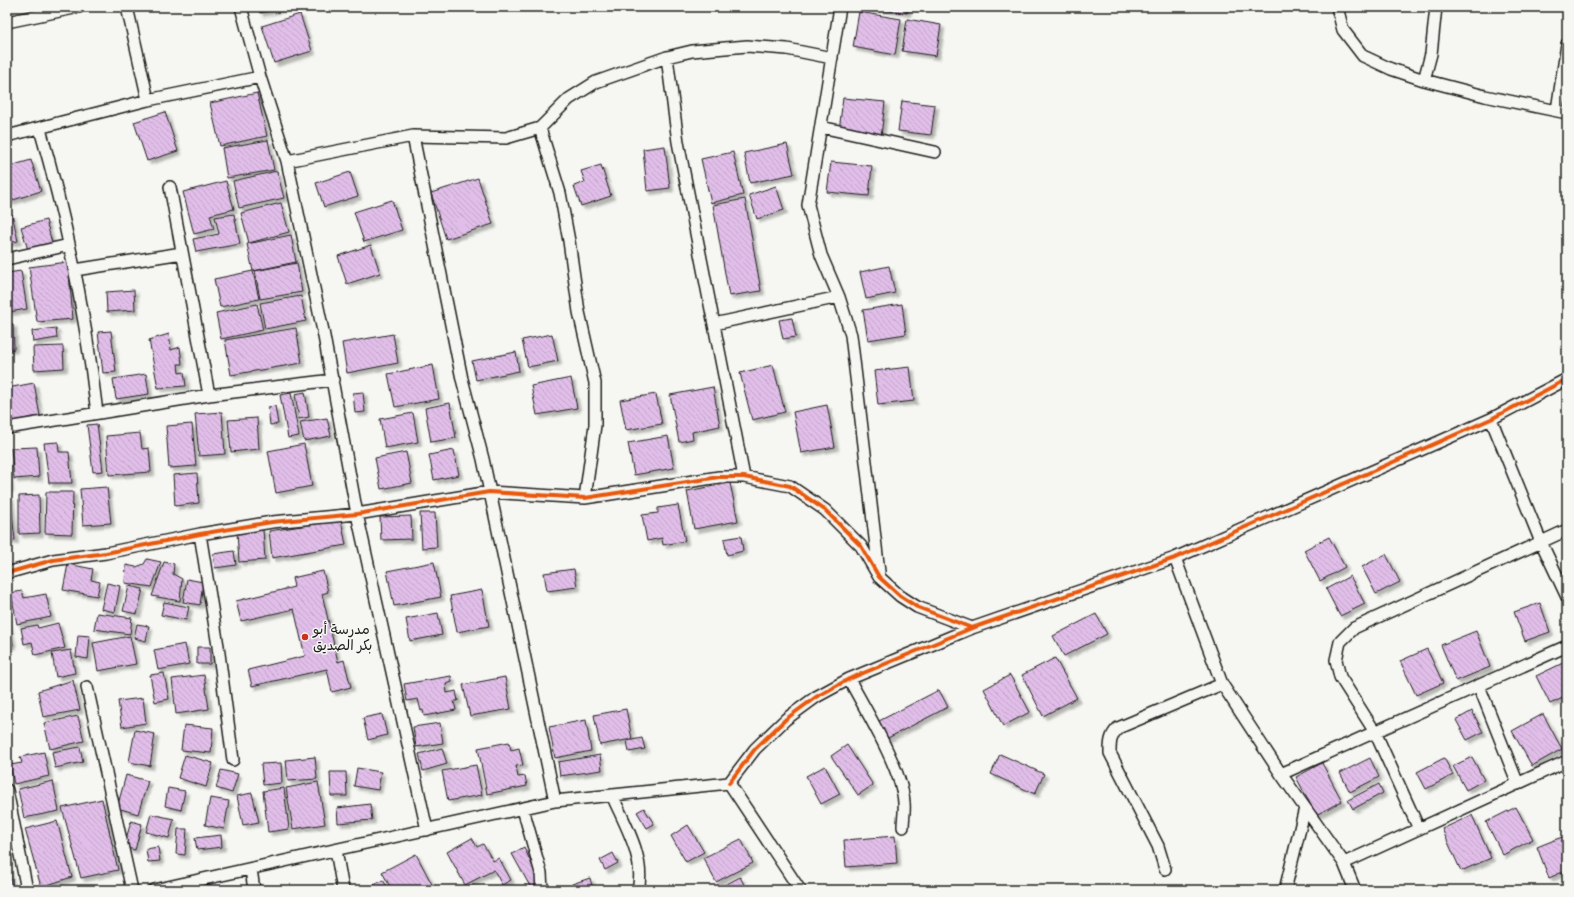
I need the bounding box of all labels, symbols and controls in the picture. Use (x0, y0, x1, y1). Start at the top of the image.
place label: مدرسة أبو بكر الصديق (312, 621, 372, 654)
marker: مدرسة أبو بكر الصديق (300, 632, 310, 642)

